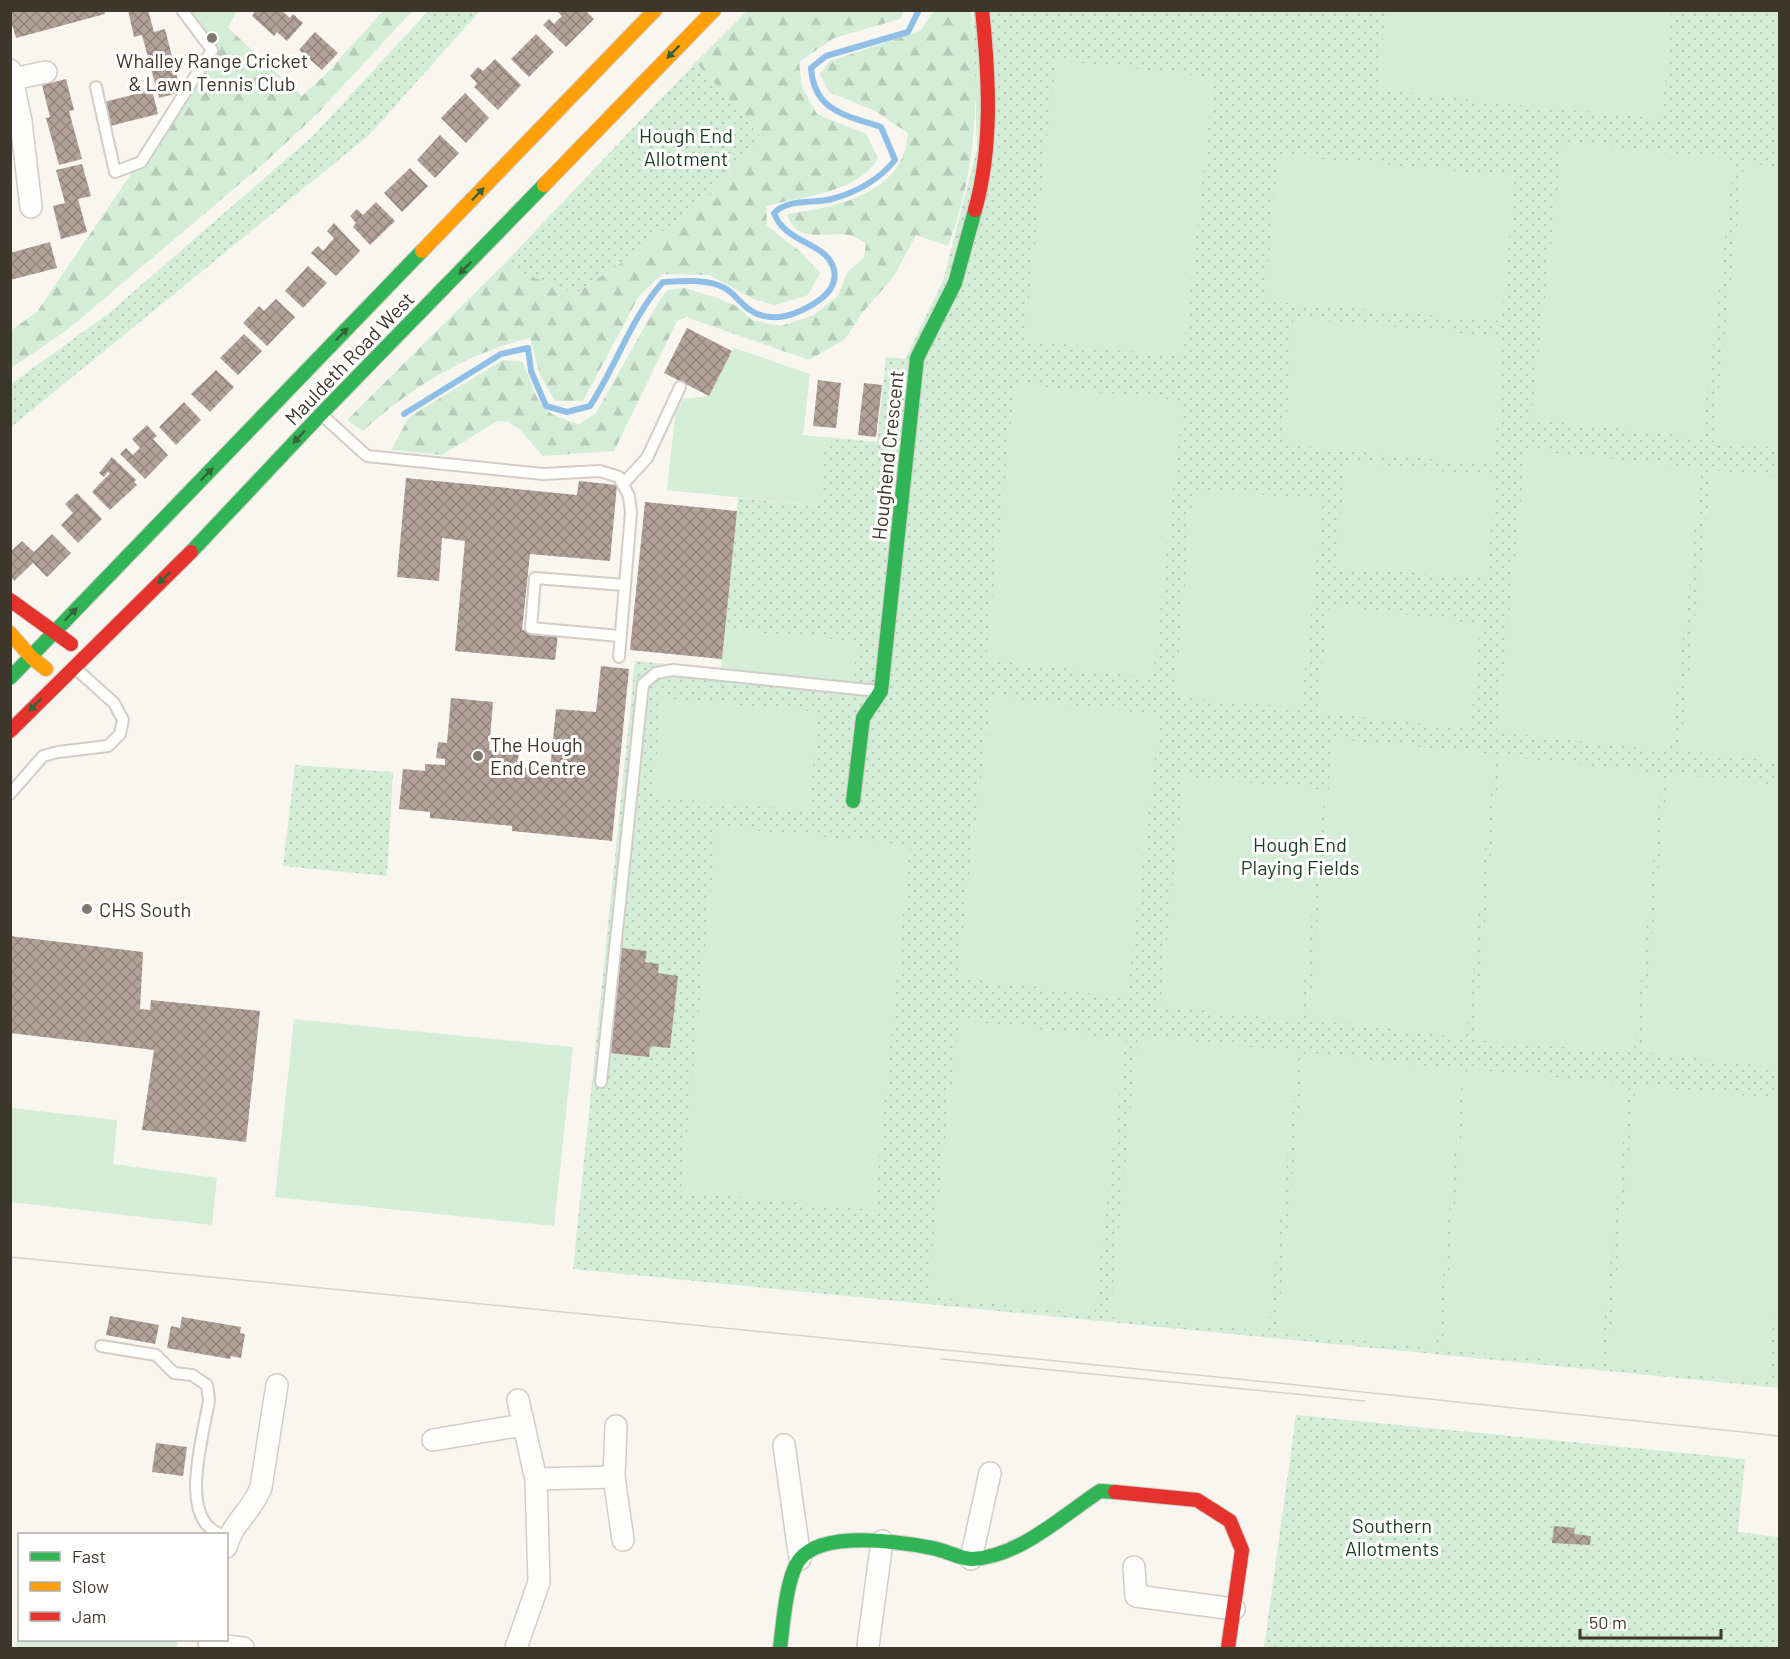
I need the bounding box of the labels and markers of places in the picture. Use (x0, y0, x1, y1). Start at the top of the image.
marker: Whalley Range Cricket & Lawn Tennis Club (205, 31, 219, 45)
place label: Whalley Range Cricket & Lawn Tennis Club (116, 48, 308, 95)
place label: The Hough End Centre (490, 732, 586, 779)
marker: The Hough End Centre (471, 749, 485, 763)
place label: CHS South (99, 897, 191, 921)
marker: CHS South (80, 902, 94, 916)

